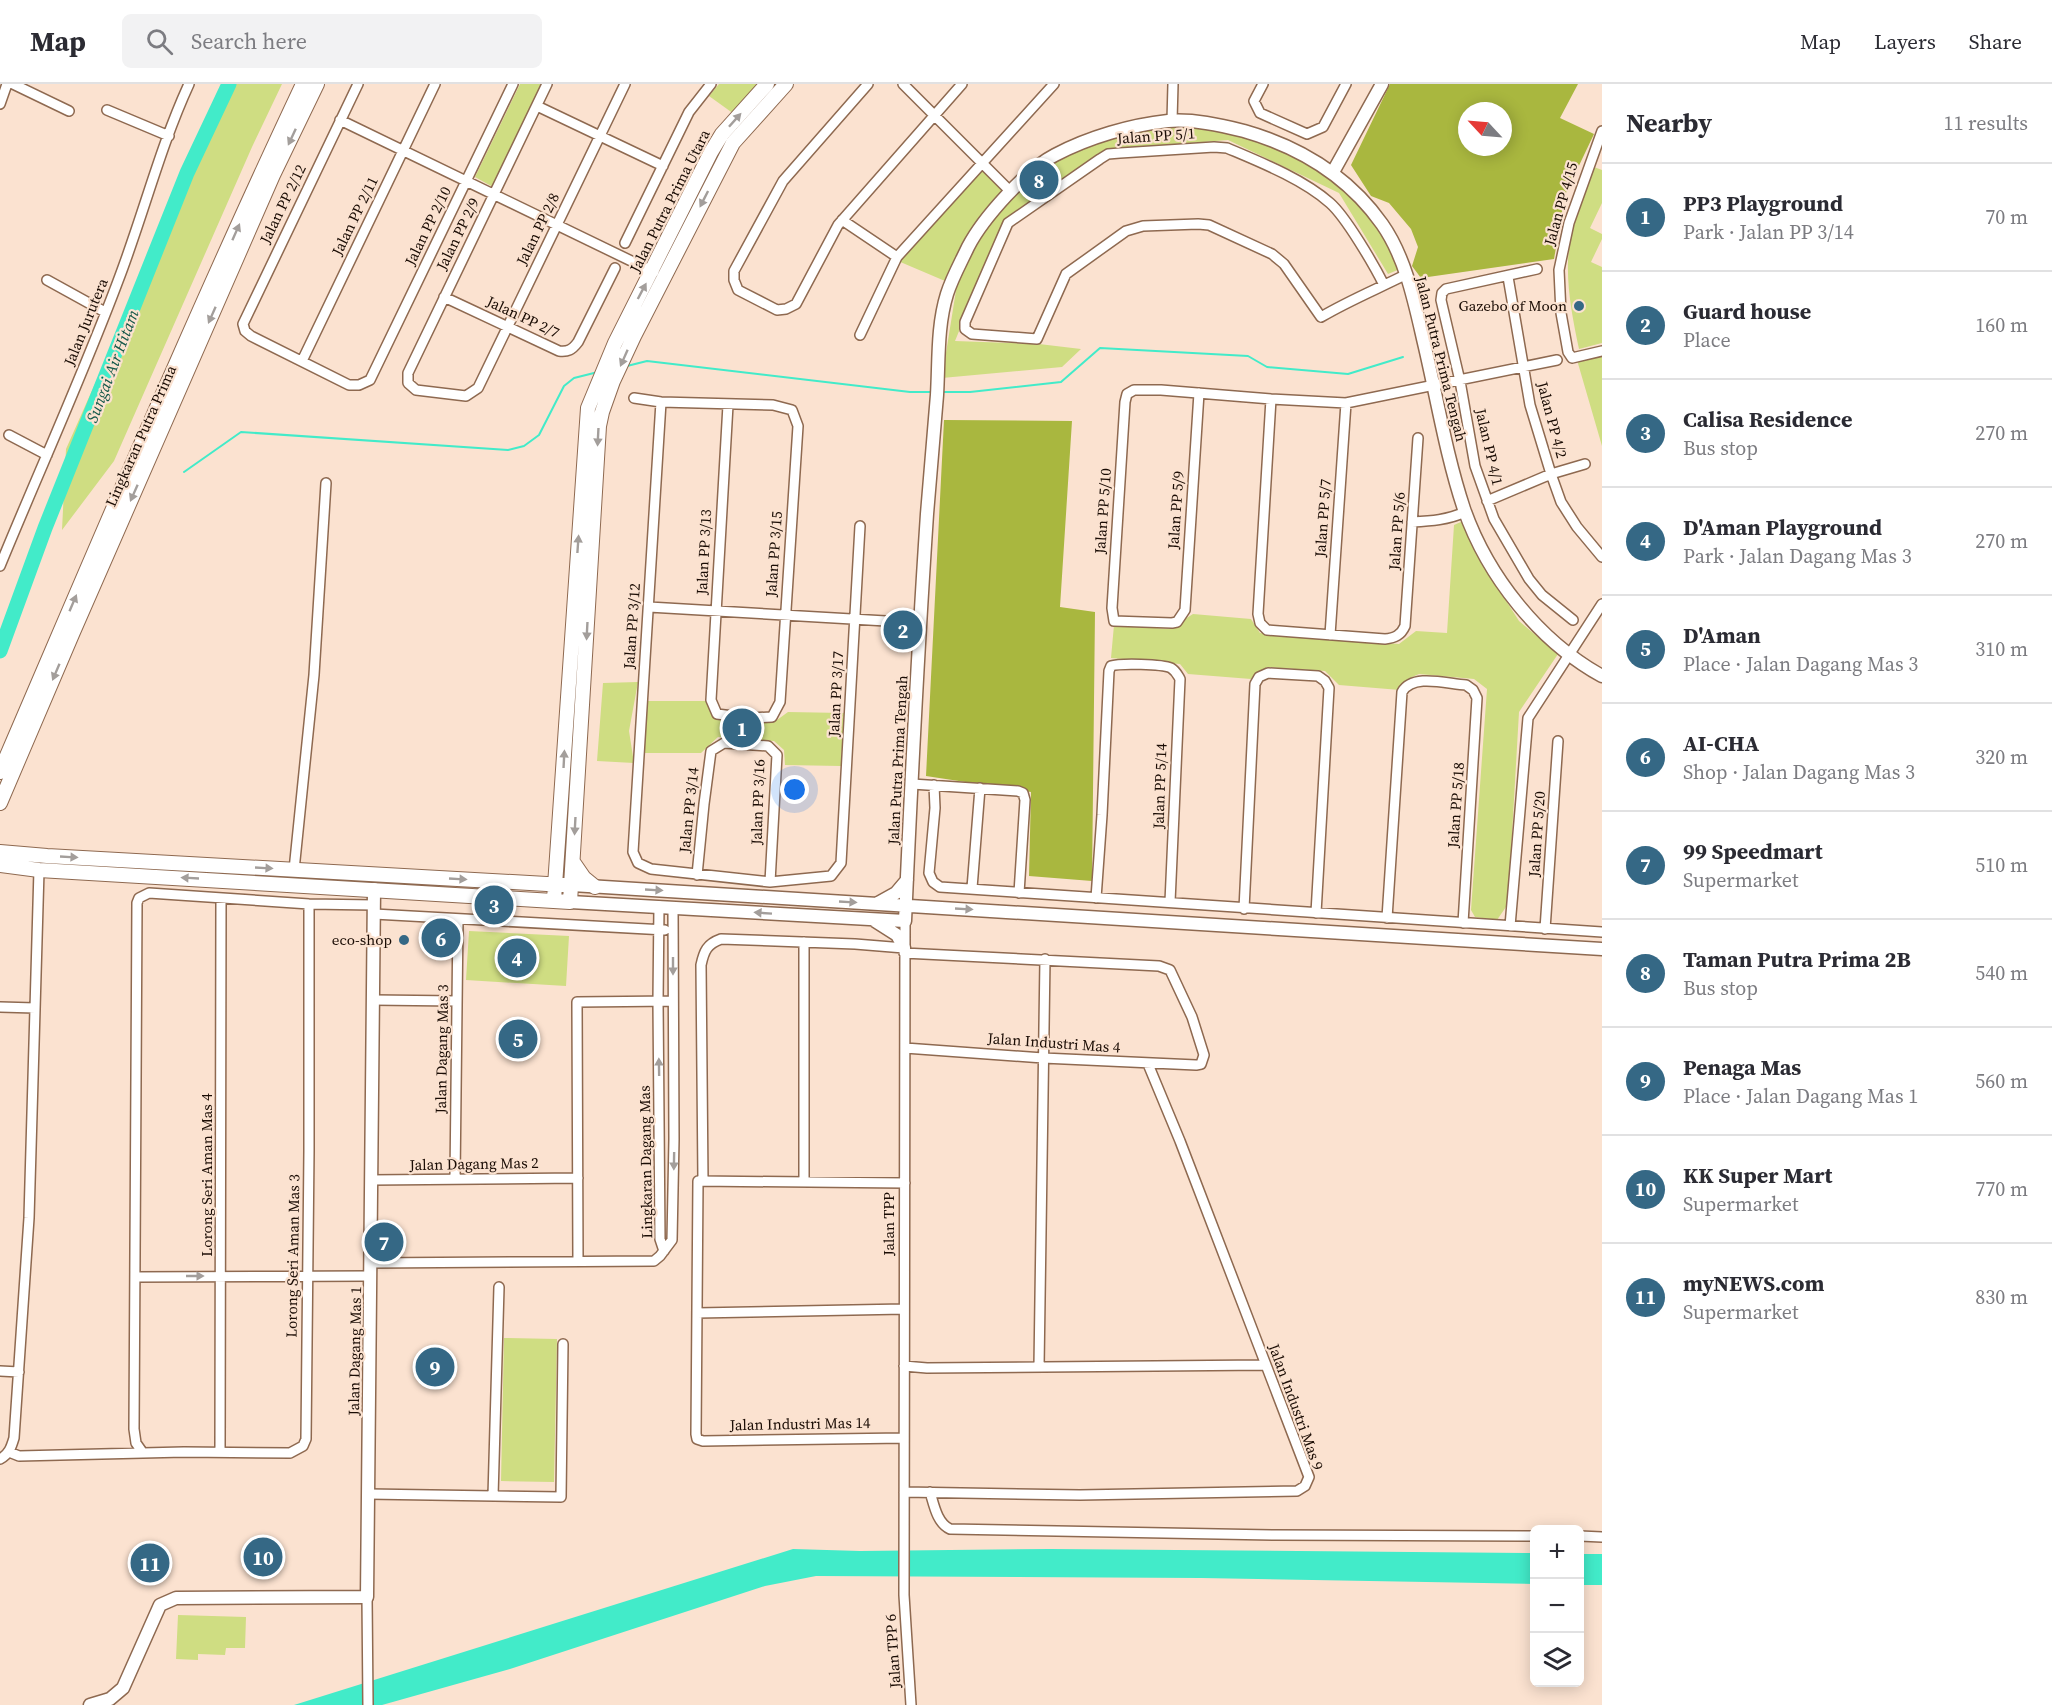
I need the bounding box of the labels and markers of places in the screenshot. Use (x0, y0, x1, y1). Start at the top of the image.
pin: 8 (1020, 158, 1058, 202)
place label: Gazebo of Moon (1459, 295, 1567, 316)
marker: Gazebo of Moon (1572, 299, 1586, 313)
pin: 2 (884, 608, 922, 652)
pin: 1 (722, 706, 762, 750)
pin: 3 (474, 882, 514, 928)
pin: 6 (422, 916, 460, 960)
place label: eco-shop (332, 929, 392, 950)
marker: eco-shop (397, 933, 411, 947)
pin: 4 (498, 936, 536, 980)
pin: 5 (498, 1016, 538, 1062)
pin: 7 (364, 1220, 404, 1264)
pin: 9 (416, 1344, 454, 1390)
pin: 10 (244, 1534, 282, 1580)
pin: 11 (130, 1540, 170, 1586)

